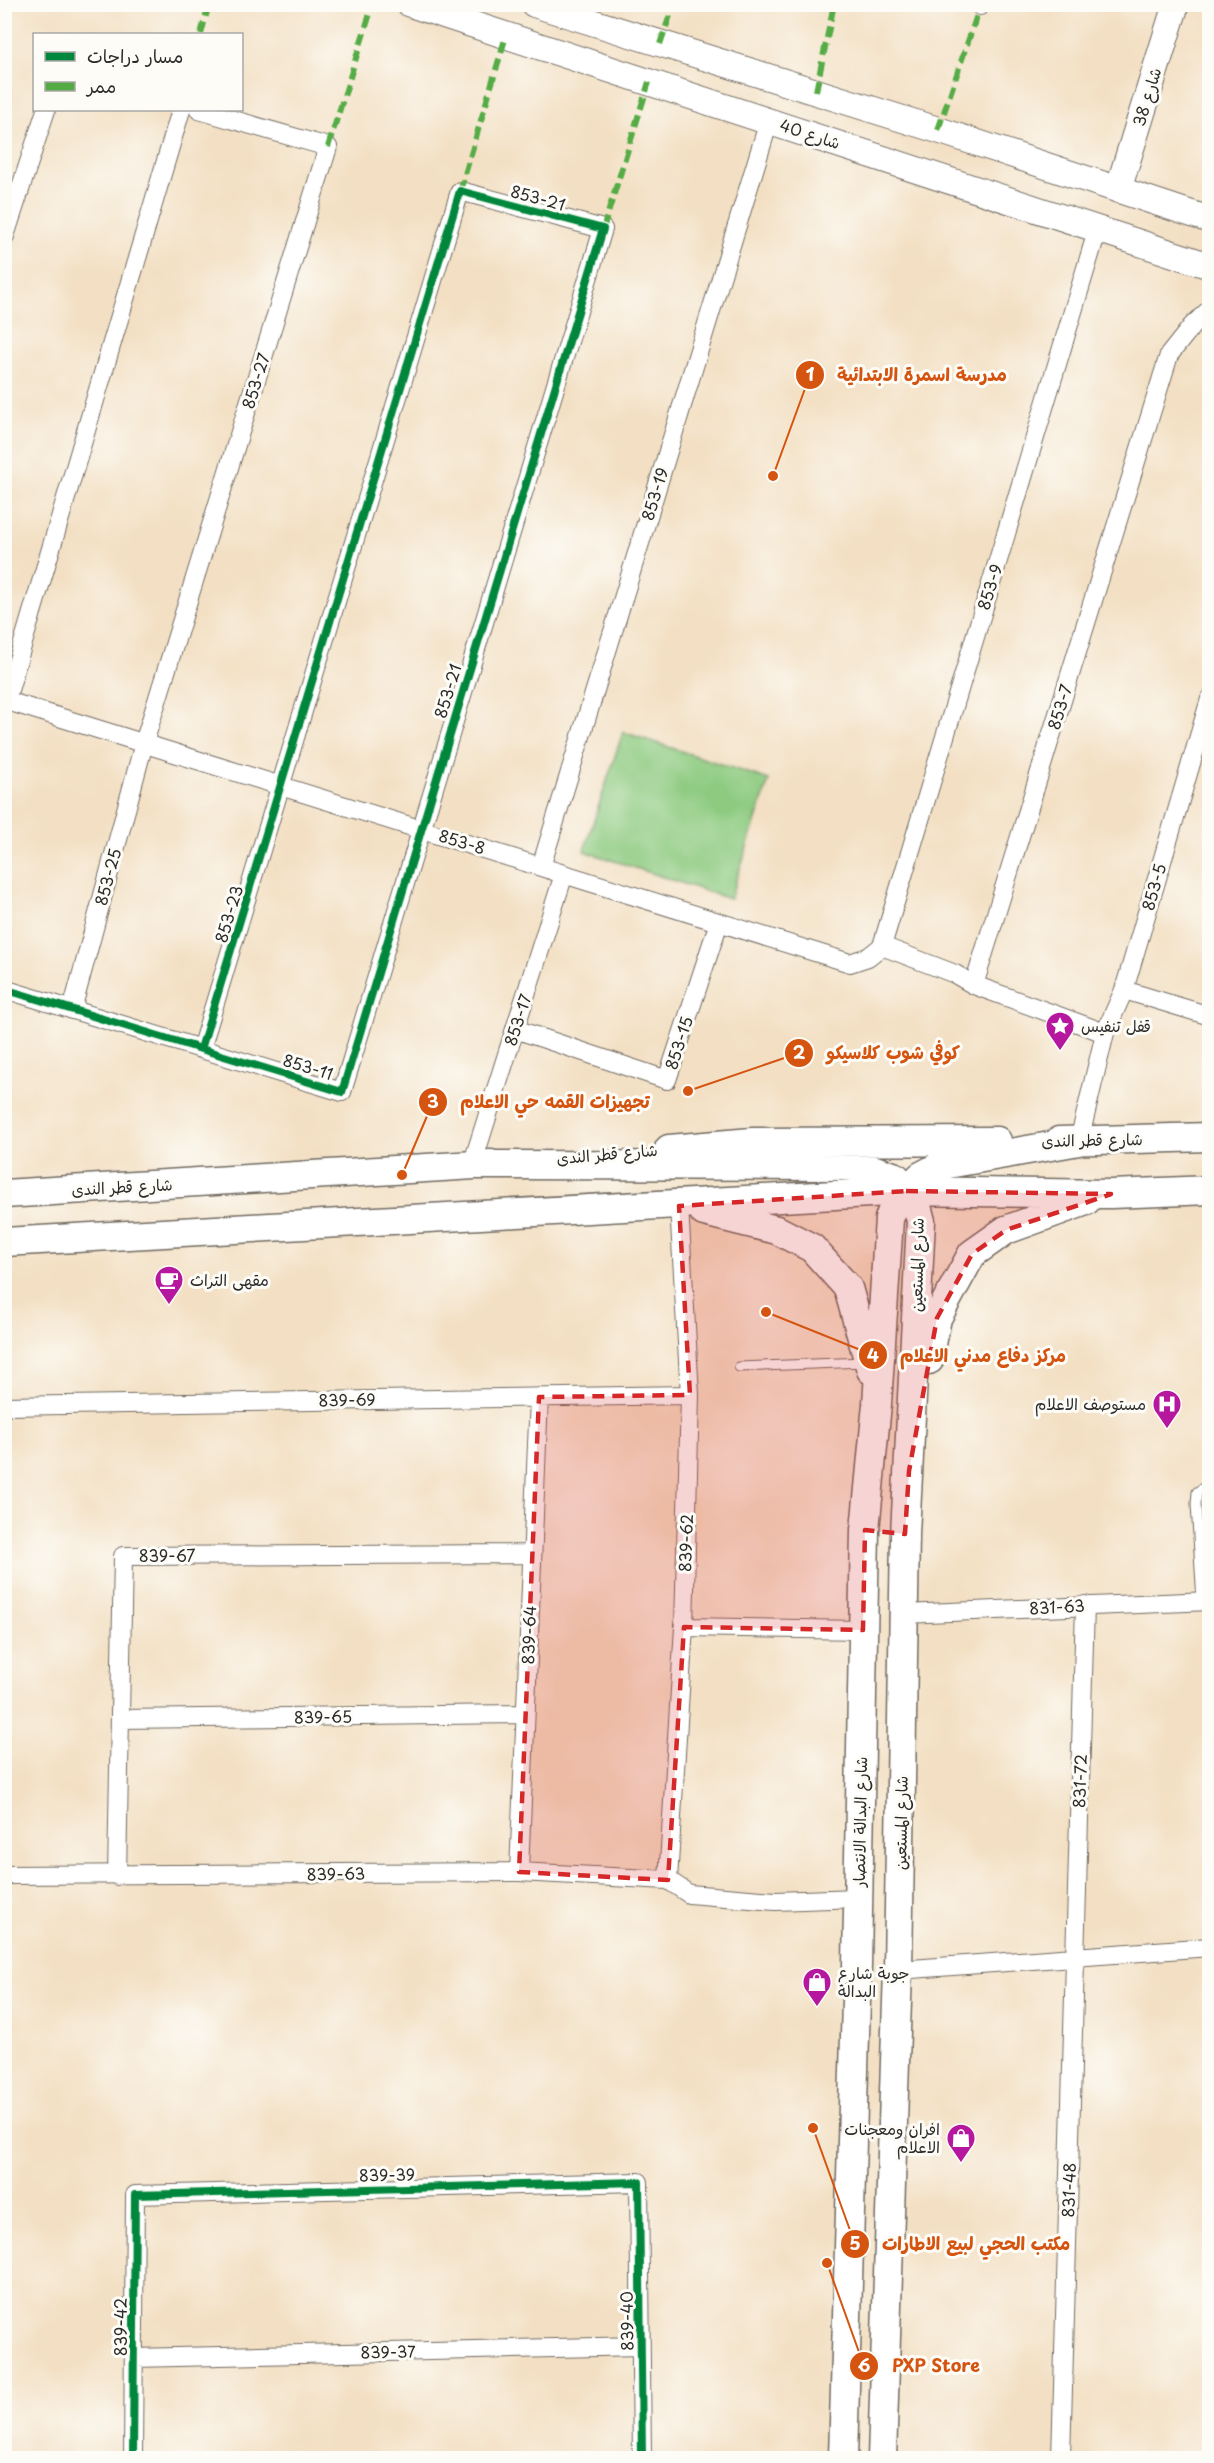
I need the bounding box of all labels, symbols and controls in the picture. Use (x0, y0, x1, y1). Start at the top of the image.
legend (33, 33, 243, 111)
text: مسار دراجات (87, 42, 183, 69)
street label: شارع 38 (1126, 64, 1167, 129)
text: ممر (85, 72, 116, 99)
street label: شارع 40 (777, 112, 844, 155)
street label: 853-21 (508, 178, 568, 216)
street label: 853-27 (235, 350, 275, 412)
callout: مدرسة اسمرة الابتدائية (795, 357, 1019, 393)
text: 1 (806, 360, 815, 387)
text: مدرسة اسمرة الابتدائية (837, 360, 1007, 387)
street label: 853-19 (635, 464, 673, 523)
street label: 853-9 (971, 561, 1007, 613)
street label: 853-21 (427, 661, 467, 721)
street label: 853-7 (1041, 681, 1077, 732)
street label: 853-8 (436, 823, 489, 859)
street label: 853-25 (88, 845, 126, 908)
street label: 853-5 (1135, 860, 1171, 913)
street label: 853-23 (208, 882, 248, 945)
street label: 853-17 (497, 990, 537, 1049)
place icon: قفل تنفيس (1044, 1010, 1076, 1052)
street label: 853-15 (658, 1013, 698, 1073)
place label: قفل تنفيس (1081, 1013, 1151, 1037)
callout: كوفي شوب كلاسيكو (784, 1035, 972, 1071)
text: 2 (793, 1038, 806, 1065)
text: كوفي شوب كلاسيكو (825, 1038, 960, 1066)
street label: 853-11 (280, 1047, 336, 1085)
callout: تجهيزات القمه حي الاعلام (418, 1084, 662, 1120)
text: 3 (427, 1087, 439, 1114)
text: تجهيزات القمه حي الاعلام (460, 1087, 650, 1118)
street label: شارع قطر الندى (1041, 1126, 1143, 1153)
street label: شارع قطر الندى (555, 1137, 659, 1170)
street label: شارع قطر الندى (71, 1171, 173, 1202)
street label: شارع المستعين (903, 1218, 930, 1312)
cafe icon: مقهى التراث (153, 1264, 185, 1306)
place label: مقهى التراث (190, 1267, 269, 1291)
callout: مركز دفاع مدني الاعلام (858, 1337, 1078, 1373)
text: 4 (867, 1341, 879, 1368)
text: مركز دفاع مدني الاعلام (900, 1341, 1066, 1372)
street label: 839-69 (318, 1387, 376, 1411)
hospital icon: مستوصف الاعلام (1151, 1388, 1183, 1430)
place label: مستوصف الاعلام (1035, 1391, 1146, 1417)
street label: 839-62 (672, 1514, 698, 1572)
street label: 839-67 (139, 1543, 195, 1567)
street label: 831-63 (1028, 1593, 1085, 1619)
street label: 839-64 (515, 1605, 541, 1665)
street label: 839-65 (294, 1703, 352, 1729)
street label: 831-72 (1066, 1754, 1092, 1808)
street label: شارع البدالة الانتصار (846, 1756, 873, 1889)
street label: شارع المستعين (887, 1776, 914, 1870)
street label: 839-63 (307, 1860, 365, 1886)
place label: جوبة شارع البدالة (838, 1960, 910, 2002)
shop icon: جوبة شارع البدالة (801, 1966, 833, 2008)
place label: افران ومعجنات الاعلام (844, 2116, 940, 2160)
shop icon: افران ومعجنات الاعلام (945, 2122, 977, 2164)
street label: 839-39 (359, 2162, 415, 2186)
street label: 831-48 (1055, 2162, 1081, 2218)
callout: مكتب الحجي لبيع الاطارات (840, 2226, 1082, 2262)
text: 5 (849, 2229, 861, 2256)
text: مكتب الحجي لبيع الاطارات (882, 2229, 1070, 2260)
street label: 839-40 (613, 2291, 639, 2351)
street label: 839-42 (108, 2298, 132, 2356)
street label: 839-37 (360, 2339, 416, 2363)
callout: PXP Store (849, 2348, 993, 2384)
text: 6 (858, 2351, 871, 2378)
text: PXP Store (892, 2351, 980, 2378)

